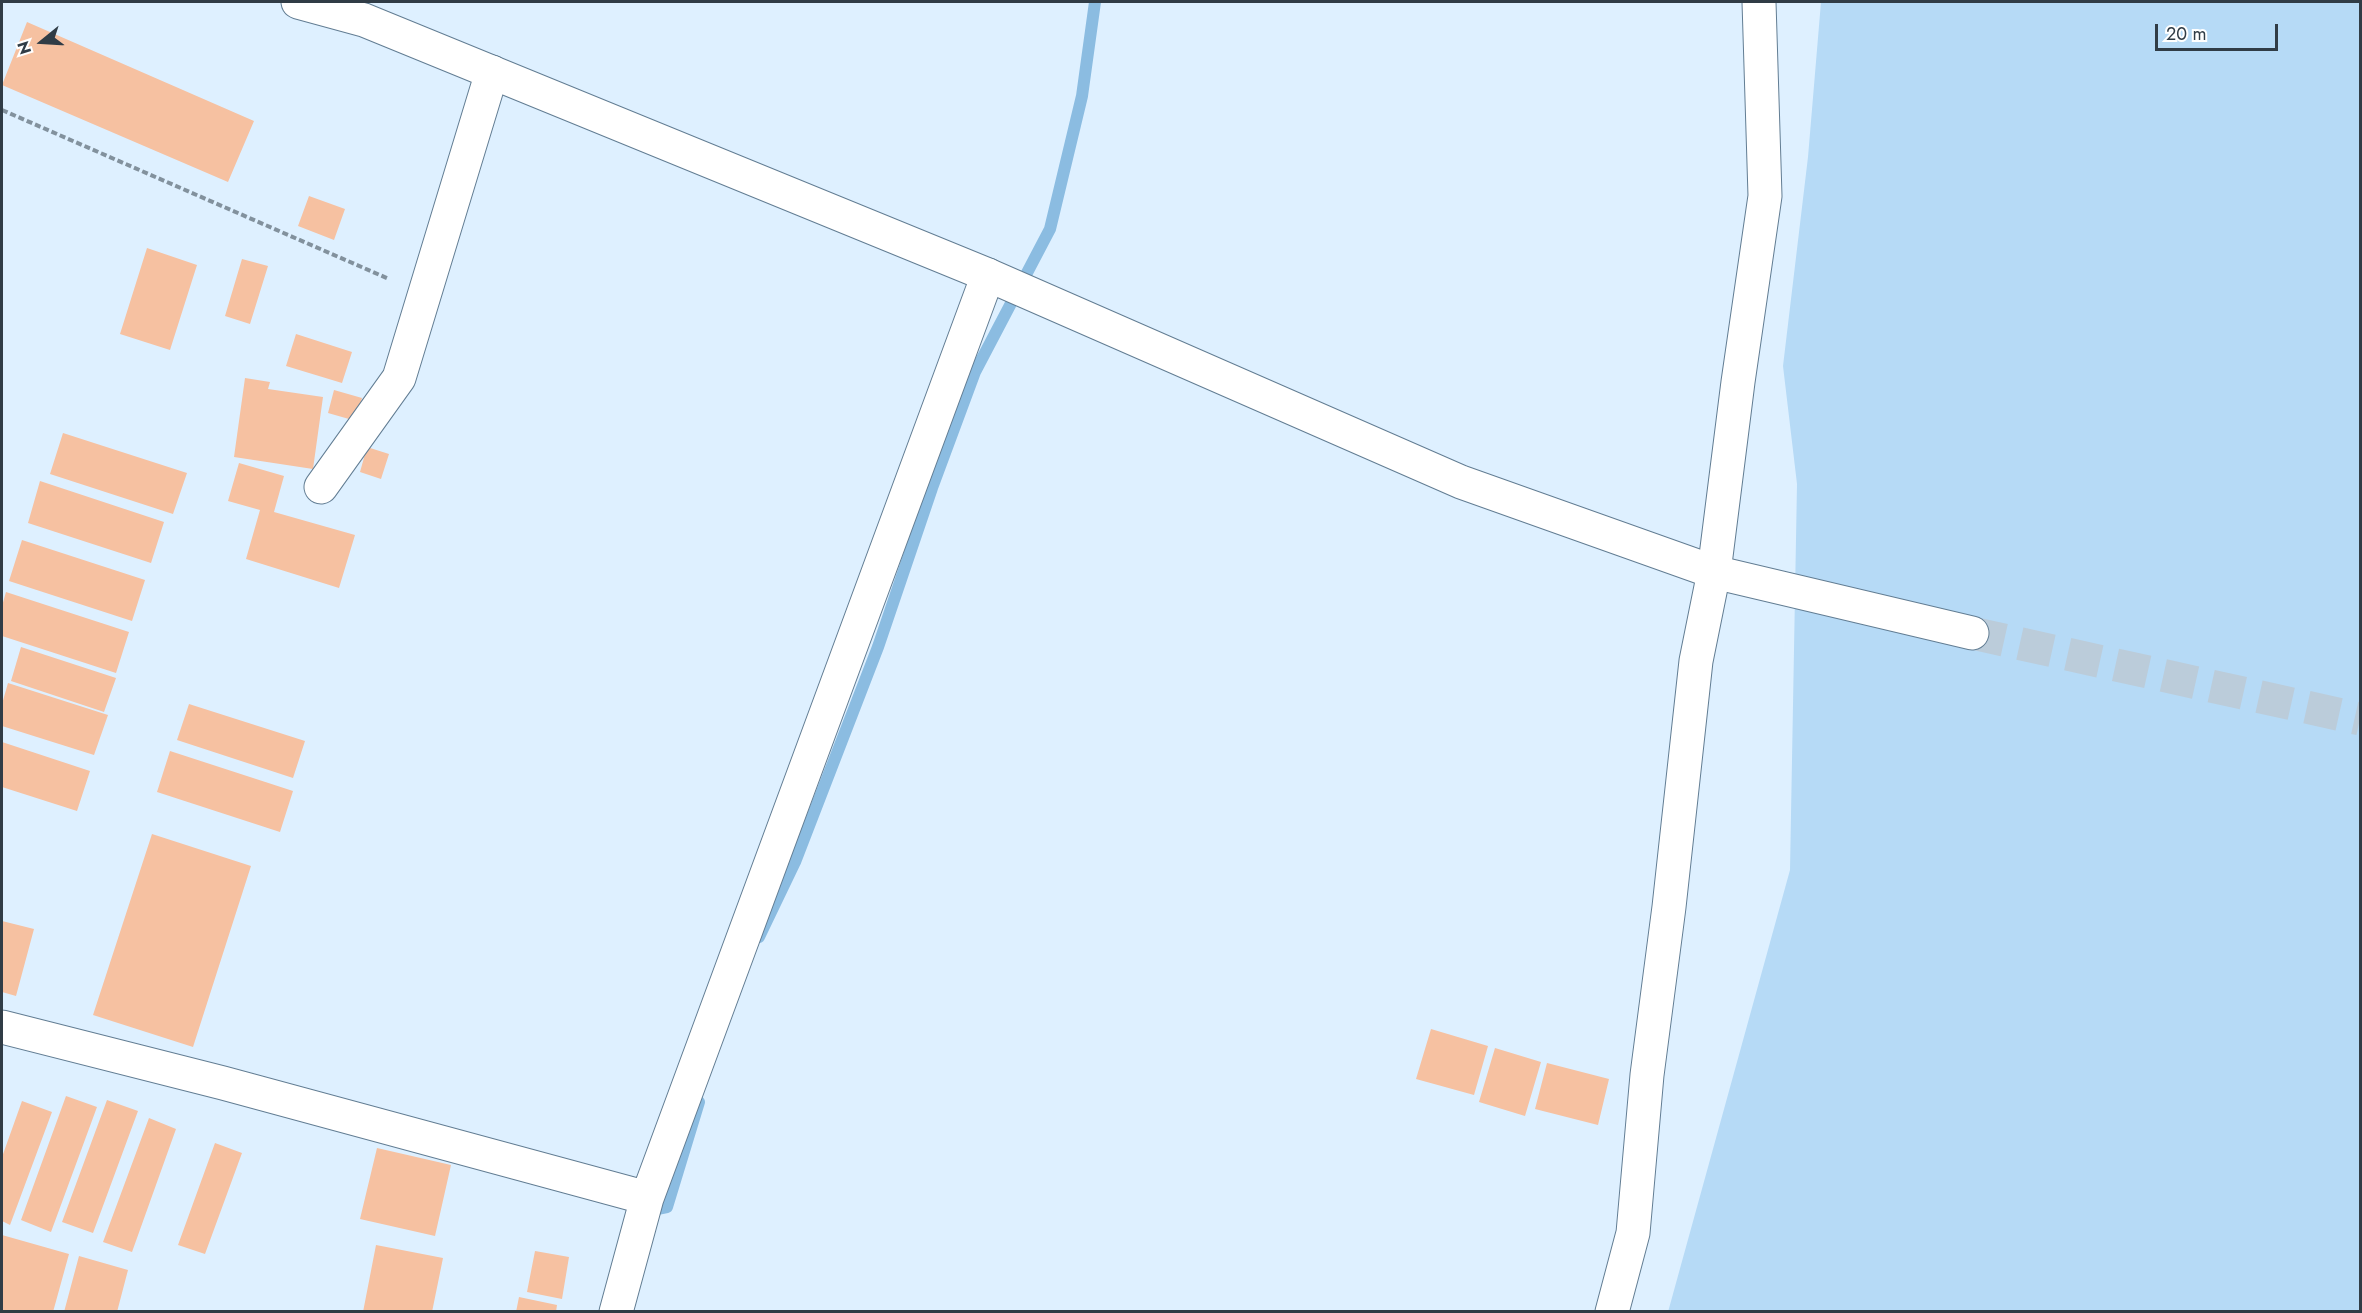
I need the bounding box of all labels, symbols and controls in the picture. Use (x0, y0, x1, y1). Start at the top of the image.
north arrow (12, 12, 72, 72)
scale bar (2158, 12, 2281, 50)
text: 20 m (2166, 21, 2206, 47)
text: N (12, 38, 37, 57)

